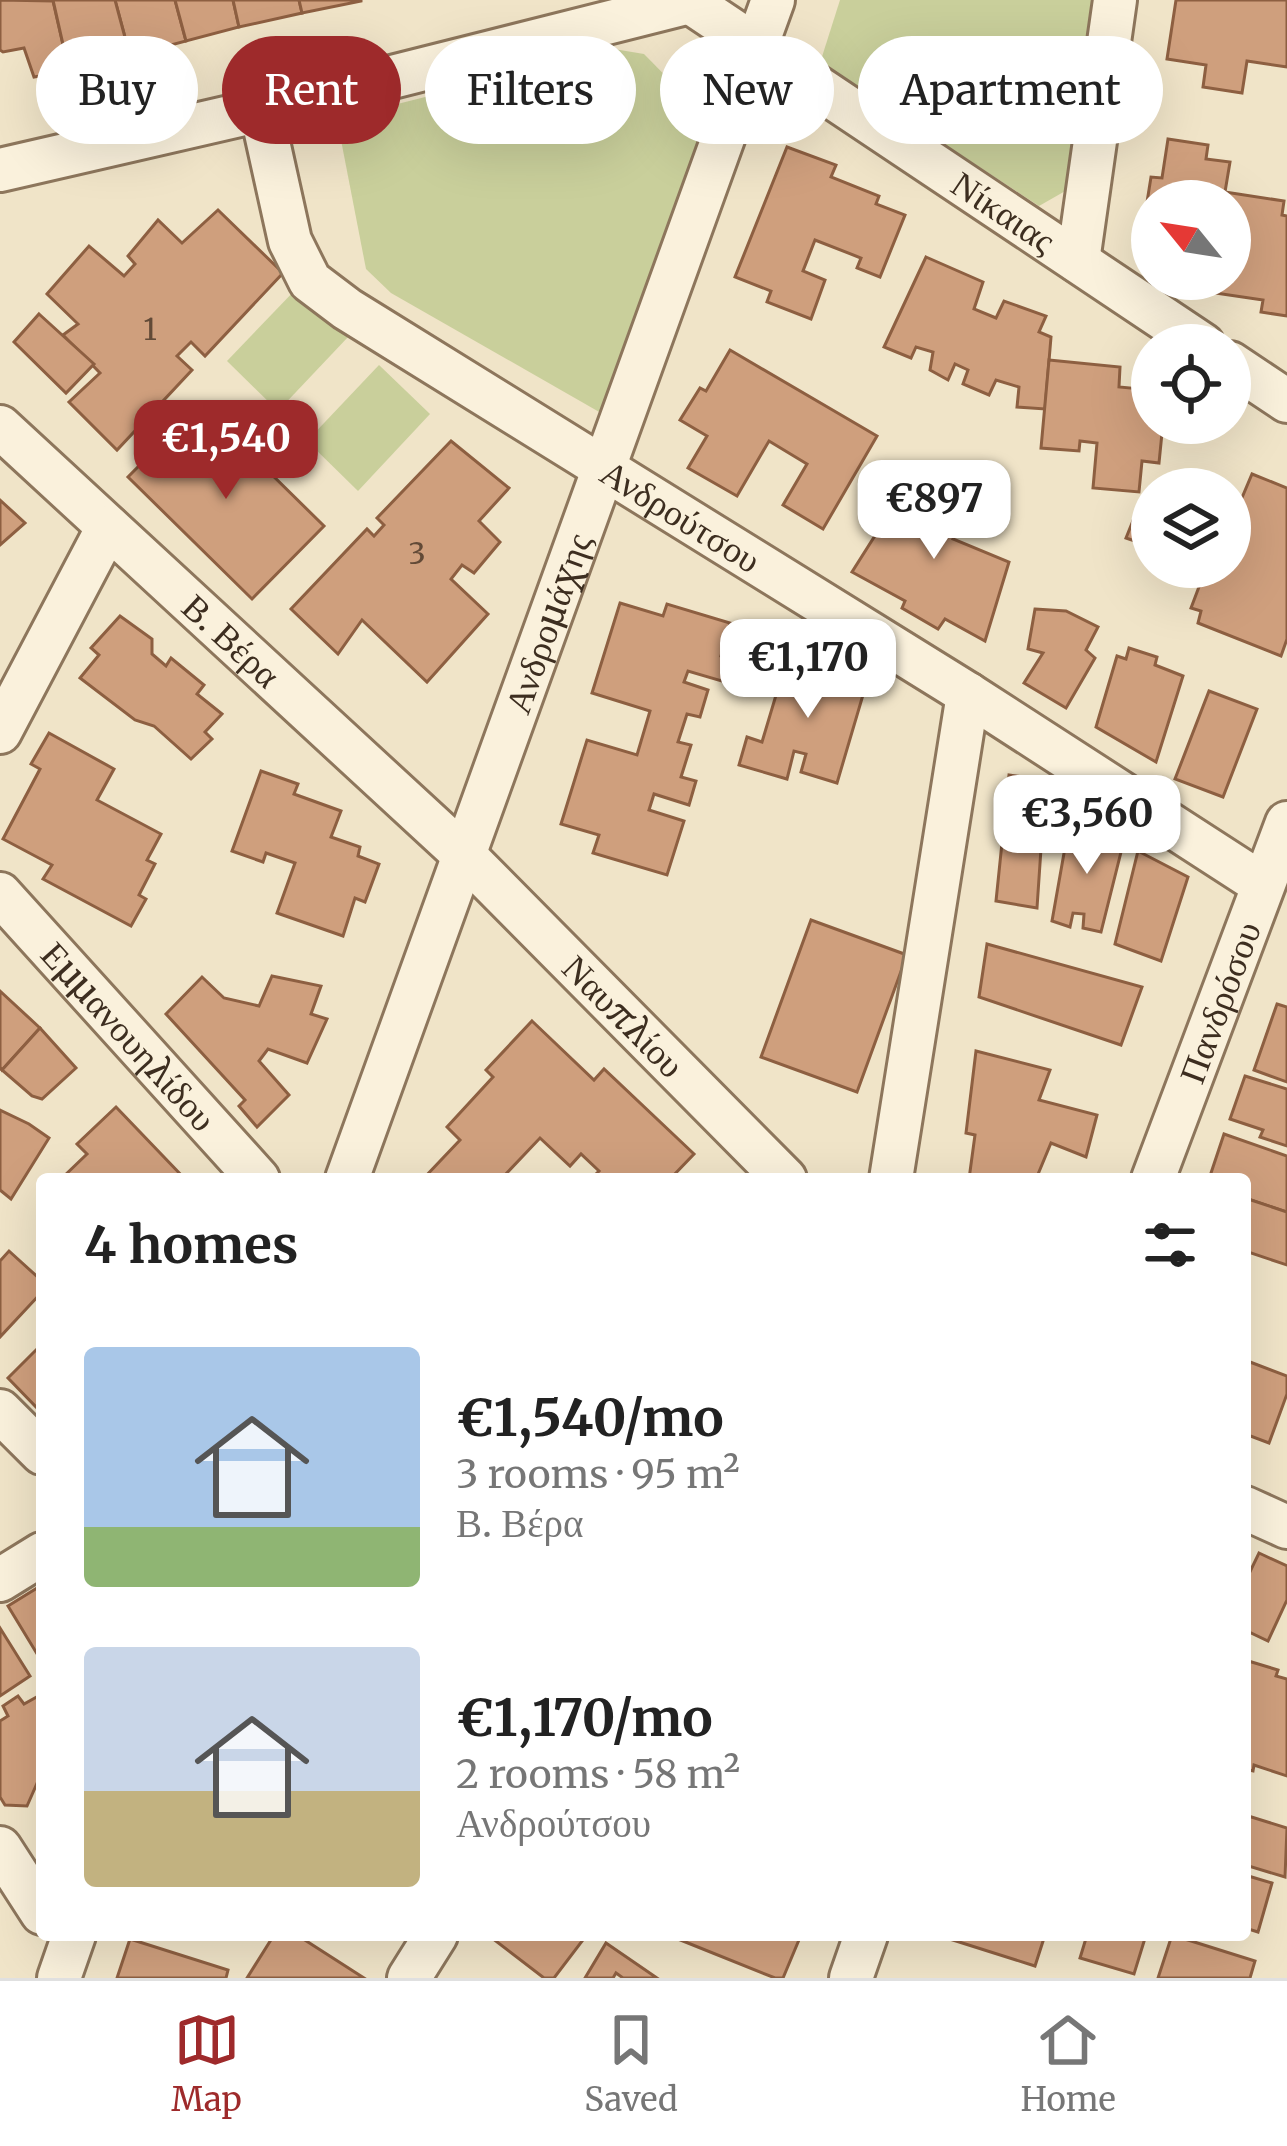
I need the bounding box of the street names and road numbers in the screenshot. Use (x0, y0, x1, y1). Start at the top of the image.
street label: Νίκαιας (943, 161, 1064, 262)
street label: Ανδρούτσου (592, 449, 769, 582)
street label: Ανδρομάχης (495, 527, 601, 719)
street label: Β. Βέρα (173, 584, 290, 697)
street label: Πανδρόσου (1169, 915, 1270, 1089)
street label: Εμμανουηλίδου (32, 932, 226, 1140)
street label: Ναυπλίου (553, 945, 694, 1087)

